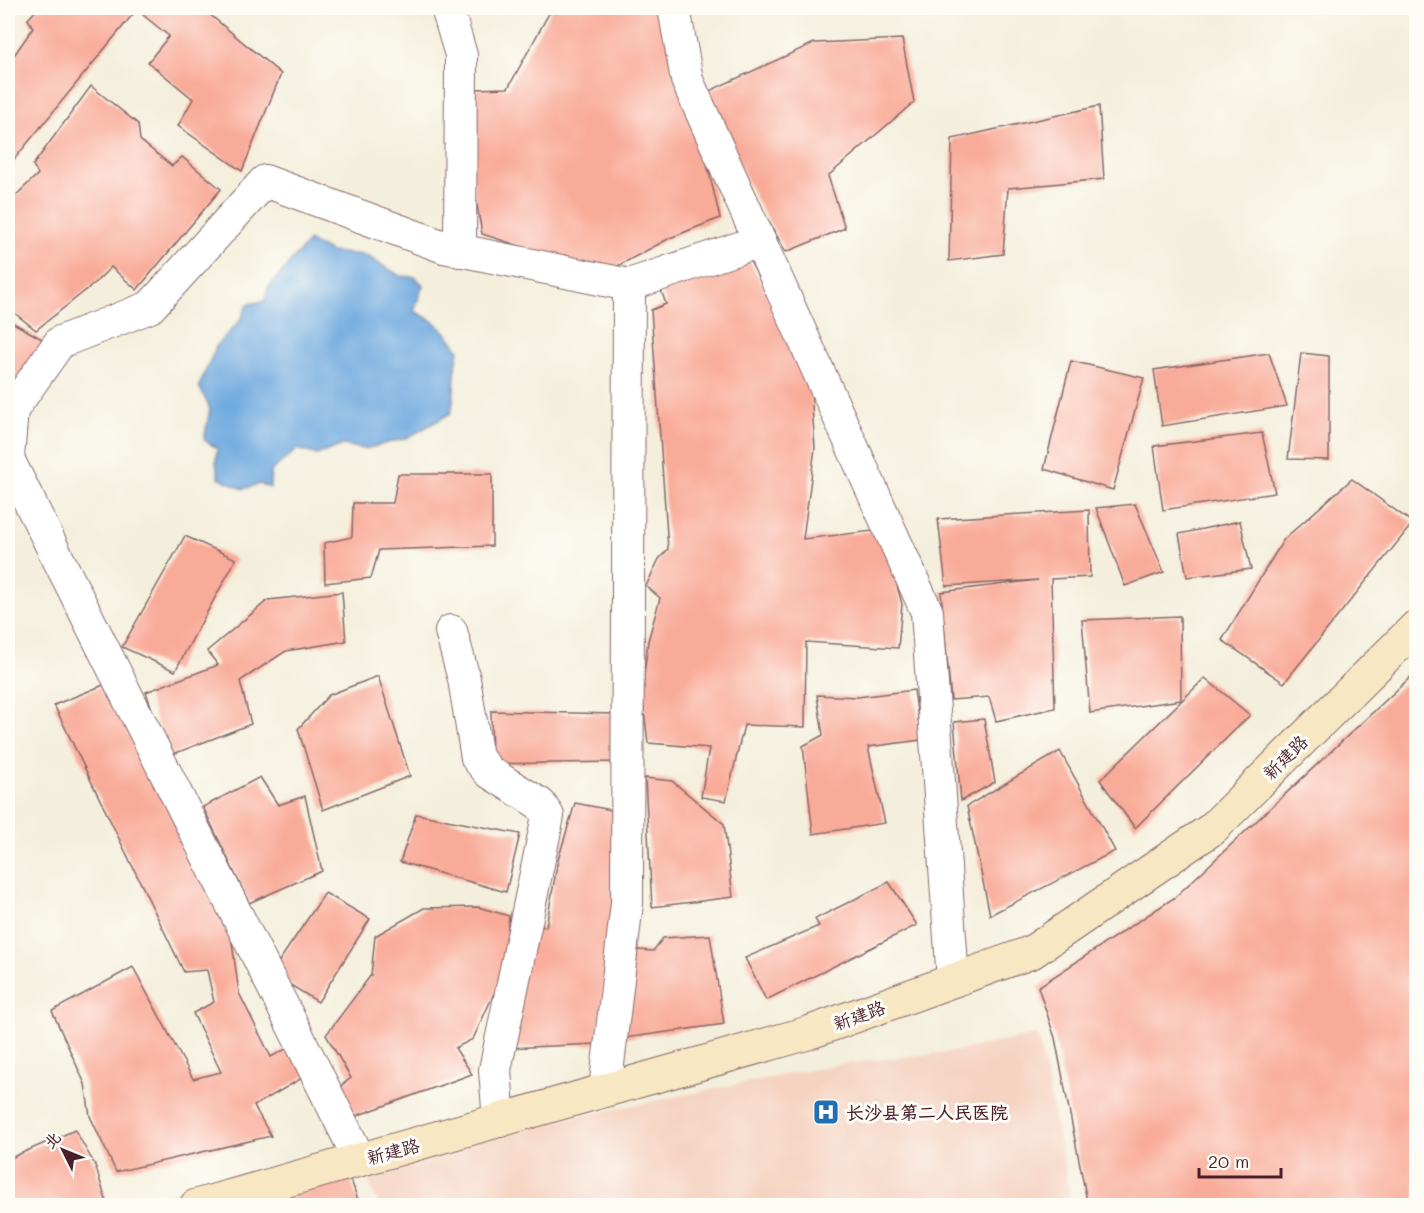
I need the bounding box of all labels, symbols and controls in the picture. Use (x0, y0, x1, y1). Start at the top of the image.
street label: 新建路 (1257, 729, 1313, 785)
street label: 新建路 (830, 994, 888, 1036)
hospital icon: 长沙县第二人民医院 (811, 1097, 841, 1127)
place label: 长沙县第二人民医院 (846, 1100, 1008, 1124)
north arrow (33, 1120, 93, 1180)
text: 北 (39, 1126, 65, 1152)
street label: 新建路 (364, 1132, 422, 1170)
scale bar (1199, 1141, 1282, 1179)
text: 20 m (1208, 1149, 1249, 1173)

